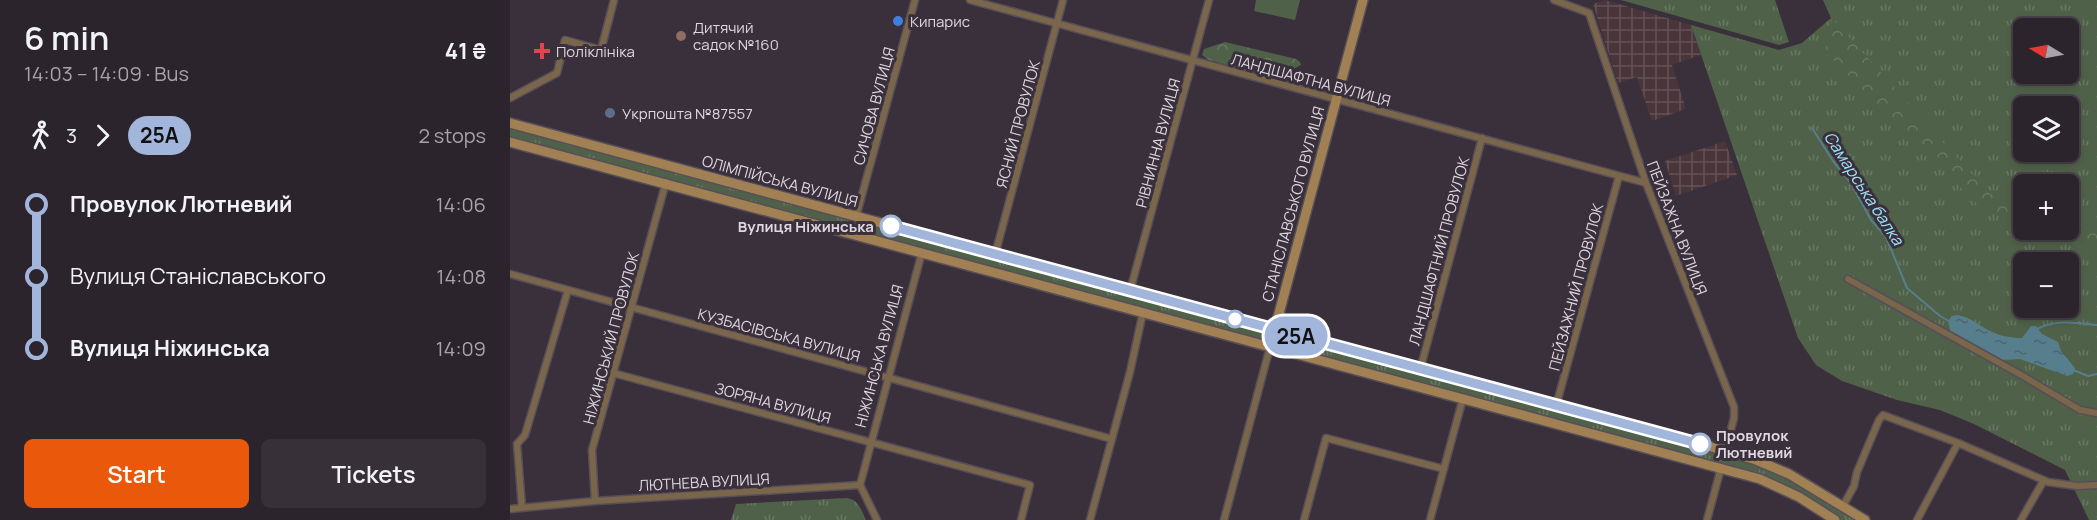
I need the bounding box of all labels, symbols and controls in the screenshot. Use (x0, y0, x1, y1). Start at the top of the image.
place label: Кипарис (910, 11, 970, 32)
marker: Кипарис (891, 14, 905, 28)
text: 6 min (24, 15, 109, 60)
place label: Дитячий садок №160 (693, 17, 779, 55)
north arrow (2013, 18, 2079, 84)
map controls (2013, 18, 2079, 318)
marker: Дитячий садок №160 (674, 29, 688, 43)
text: 41 ₴ (445, 36, 486, 66)
place label: Поліклініка (556, 41, 635, 62)
marker: Поліклініка (533, 42, 551, 60)
street label: СИЧОВА ВУЛИЦЯ (848, 45, 900, 167)
street label: ЛАНДШАФТНА ВУЛИЦЯ (1229, 49, 1393, 111)
street label: ЯСНИЙ ПРОВУЛОК (991, 58, 1045, 190)
text: 14:03 – 14:09 · Bus (24, 60, 189, 87)
street label: РІВНИННА ВУЛИЦЯ (1131, 76, 1185, 210)
button: layers (2013, 96, 2079, 162)
place label: Укрпошта №87557 (622, 103, 753, 124)
street label: СТАНІСЛАВСЬКОГО ВУЛИЦЯ (1257, 104, 1329, 304)
marker: Укрпошта №87557 (603, 106, 617, 120)
icon: walk (24, 119, 57, 152)
icon: forward (86, 119, 119, 152)
text: 25А (140, 121, 179, 149)
text: 3 (66, 122, 77, 149)
text: 2 stops (418, 122, 486, 149)
water label: Самарська балка (1819, 127, 1910, 250)
street label: ОЛІМПІЙСЬКА ВУЛИЦЯ (700, 150, 860, 212)
street label: ЛАНДШАФТНИЙ ПРОВУЛОК (1404, 154, 1474, 348)
street label: ПЕЙЗАЖНА ВУЛИЦЯ (1642, 158, 1712, 298)
button: + (2013, 174, 2079, 240)
text: Провулок Лютневий (70, 189, 292, 219)
text: 14:06 (436, 191, 486, 218)
street label: ПЕЙЗАЖНИЙ ПРОВУЛОК (1544, 201, 1608, 373)
marker: Вулиця Ніжинська (880, 215, 902, 237)
place label: Вулиця Ніжинська (738, 216, 874, 237)
street label: НІЖИНСЬКИЙ ПРОВУЛОК (578, 249, 644, 426)
button: − (2013, 252, 2079, 318)
text: Вулиця Станіславського (70, 261, 326, 291)
text: 14:08 (437, 263, 486, 290)
street label: НІЖИНСЬКА ВУЛИЦЯ (850, 282, 908, 430)
street label: КУЗБАСІВСЬКА ВУЛИЦЯ (695, 303, 863, 367)
unlabelled marker (1226, 310, 1244, 328)
line badge: 25А (1262, 316, 1330, 356)
text: 25А (1277, 322, 1315, 350)
text: Вулиця Ніжинська (70, 333, 270, 363)
text: 14:09 (436, 335, 486, 362)
street label: ЗОРЯНА ВУЛИЦЯ (713, 377, 833, 429)
place label: Провулок Лютневий (1716, 425, 1792, 463)
marker: Провулок Лютневий (1689, 433, 1711, 455)
button: Start (24, 439, 249, 508)
button: Tickets (261, 439, 486, 508)
street label: ЛЮТНЕВА ВУЛИЦЯ (638, 468, 770, 496)

